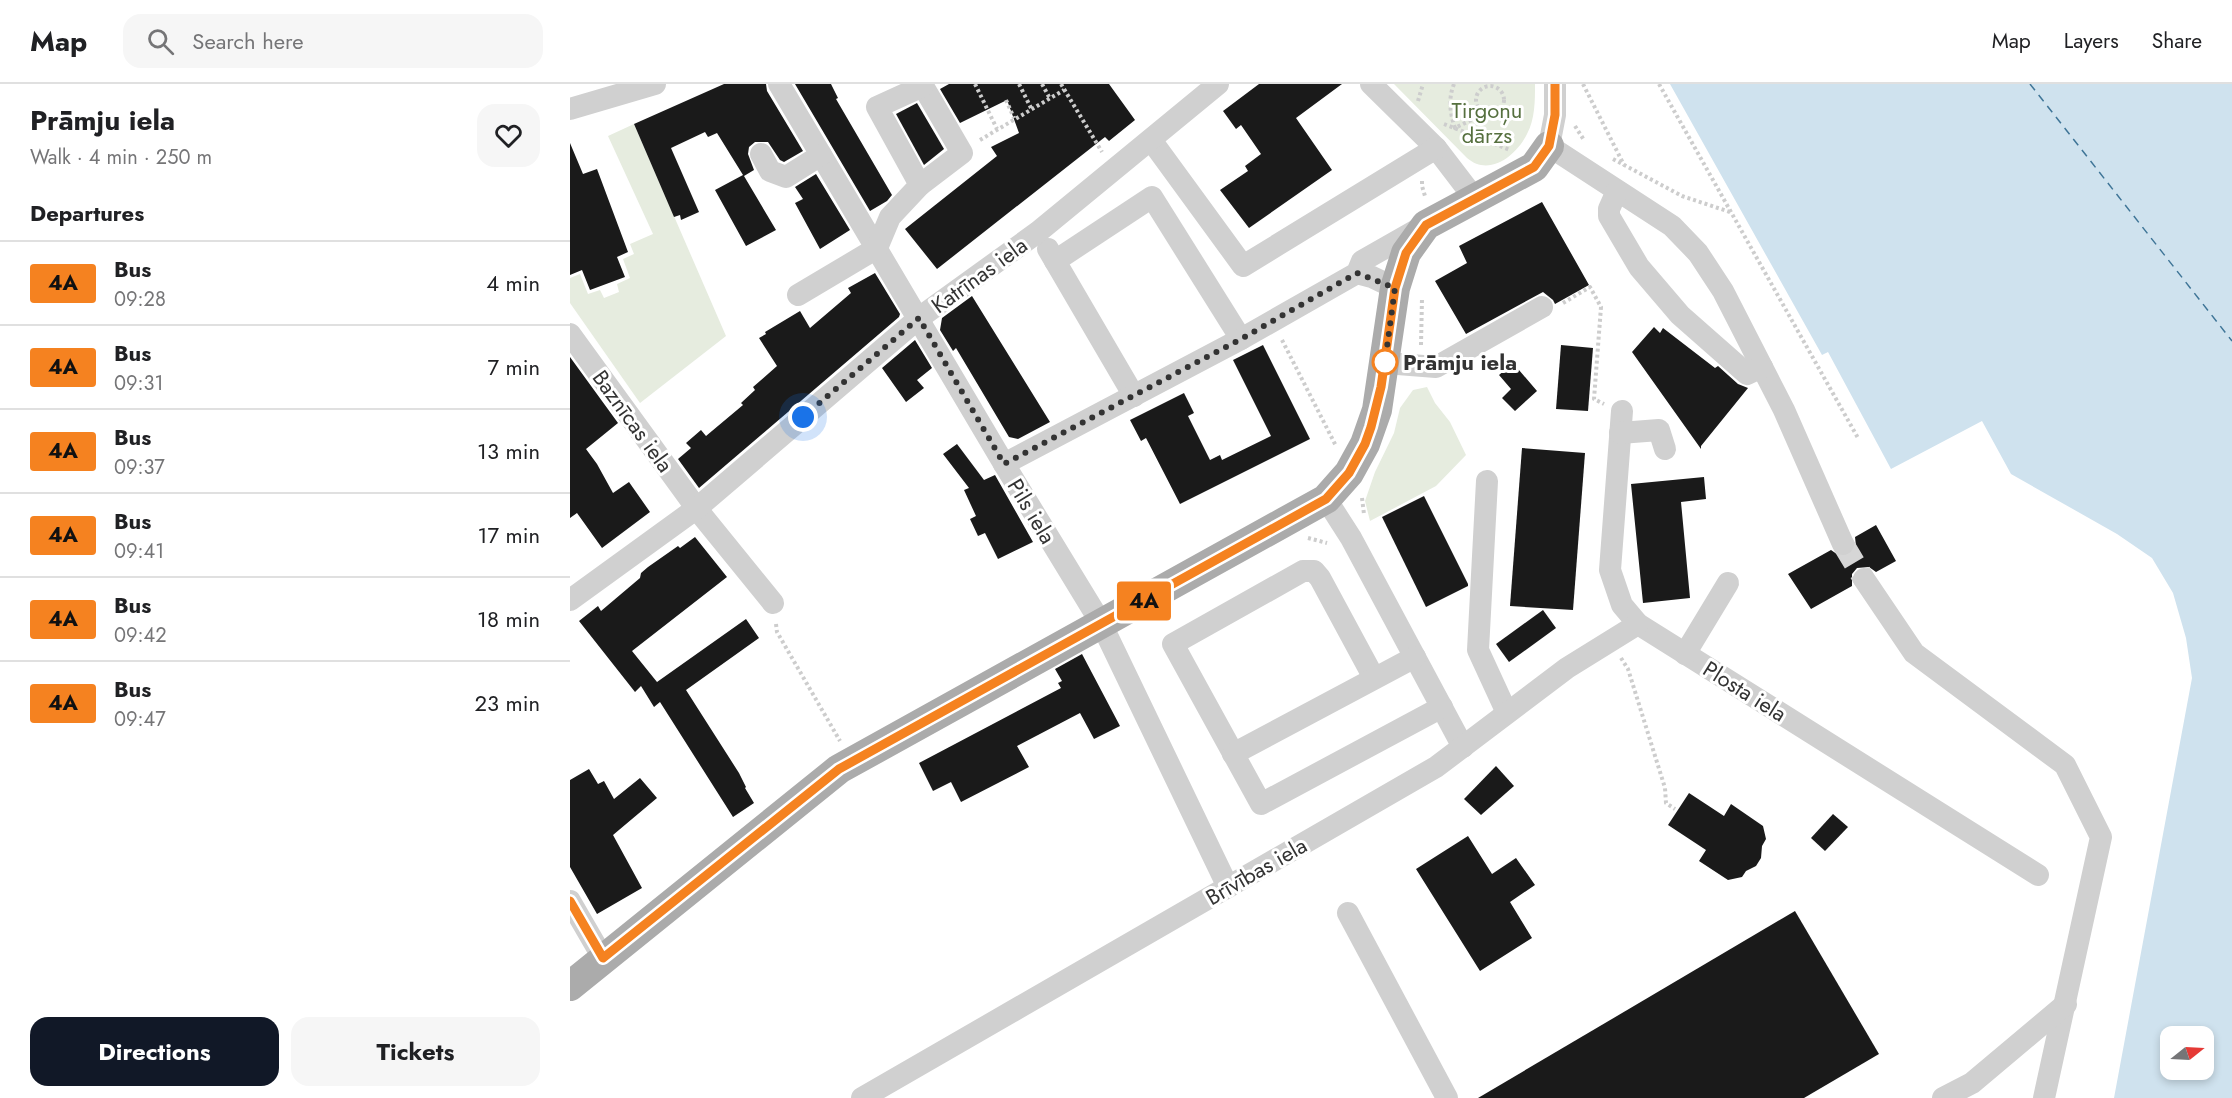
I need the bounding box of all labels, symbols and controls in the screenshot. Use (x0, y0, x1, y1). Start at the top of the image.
search box (123, 14, 543, 68)
text: Map (30, 21, 87, 62)
icon: search (144, 25, 177, 58)
text: Search here (192, 25, 304, 57)
text: Map (1992, 26, 2031, 56)
text: Layers (2064, 26, 2119, 56)
text: Share (2152, 26, 2202, 56)
park label: Tirgoņu dārzs (1452, 94, 1522, 151)
text: Prāmju iela (30, 100, 175, 141)
button: heart (477, 104, 540, 167)
text: Walk · 4 min · 250 m (30, 143, 212, 172)
text: Departures (30, 197, 144, 229)
street label: Katrīnas iela (924, 229, 1034, 321)
text: Bus (114, 253, 151, 285)
text: 4 min (486, 267, 540, 299)
text: 4A (48, 268, 78, 298)
text: 09:28 (114, 285, 166, 314)
text: Bus (114, 337, 151, 369)
place label: Prāmju iela (1403, 346, 1517, 378)
marker: Prāmju iela (1372, 349, 1398, 375)
text: 7 min (487, 351, 540, 383)
text: 4A (48, 352, 78, 382)
street label: Baznīcas iela (585, 363, 681, 479)
text: 09:31 (114, 369, 163, 398)
your location (788, 402, 818, 432)
text: Bus (114, 421, 151, 453)
text: 13 min (477, 435, 540, 467)
text: 4A (48, 436, 78, 466)
text: 09:37 (114, 453, 165, 482)
street label: Pils iela (1000, 472, 1064, 550)
text: Bus (114, 505, 151, 537)
text: 17 min (478, 519, 540, 551)
text: 4A (48, 520, 78, 550)
text: 09:41 (114, 537, 164, 566)
line badge: 4A (1117, 582, 1171, 620)
text: 4A (1129, 586, 1159, 616)
text: Bus (114, 589, 151, 621)
text: 18 min (477, 603, 540, 635)
text: 4A (48, 604, 78, 634)
text: 09:42 (114, 621, 167, 650)
street label: Plosta iela (1697, 653, 1793, 729)
text: Bus (114, 673, 151, 705)
text: 23 min (474, 687, 540, 719)
text: 4A (48, 688, 78, 718)
text: 09:47 (114, 705, 166, 734)
street label: Brīvības iela (1199, 829, 1313, 913)
button: Directions (30, 1017, 279, 1086)
button: Tickets (291, 1017, 540, 1086)
north arrow (2160, 1026, 2214, 1080)
map controls (2160, 1026, 2214, 1080)

